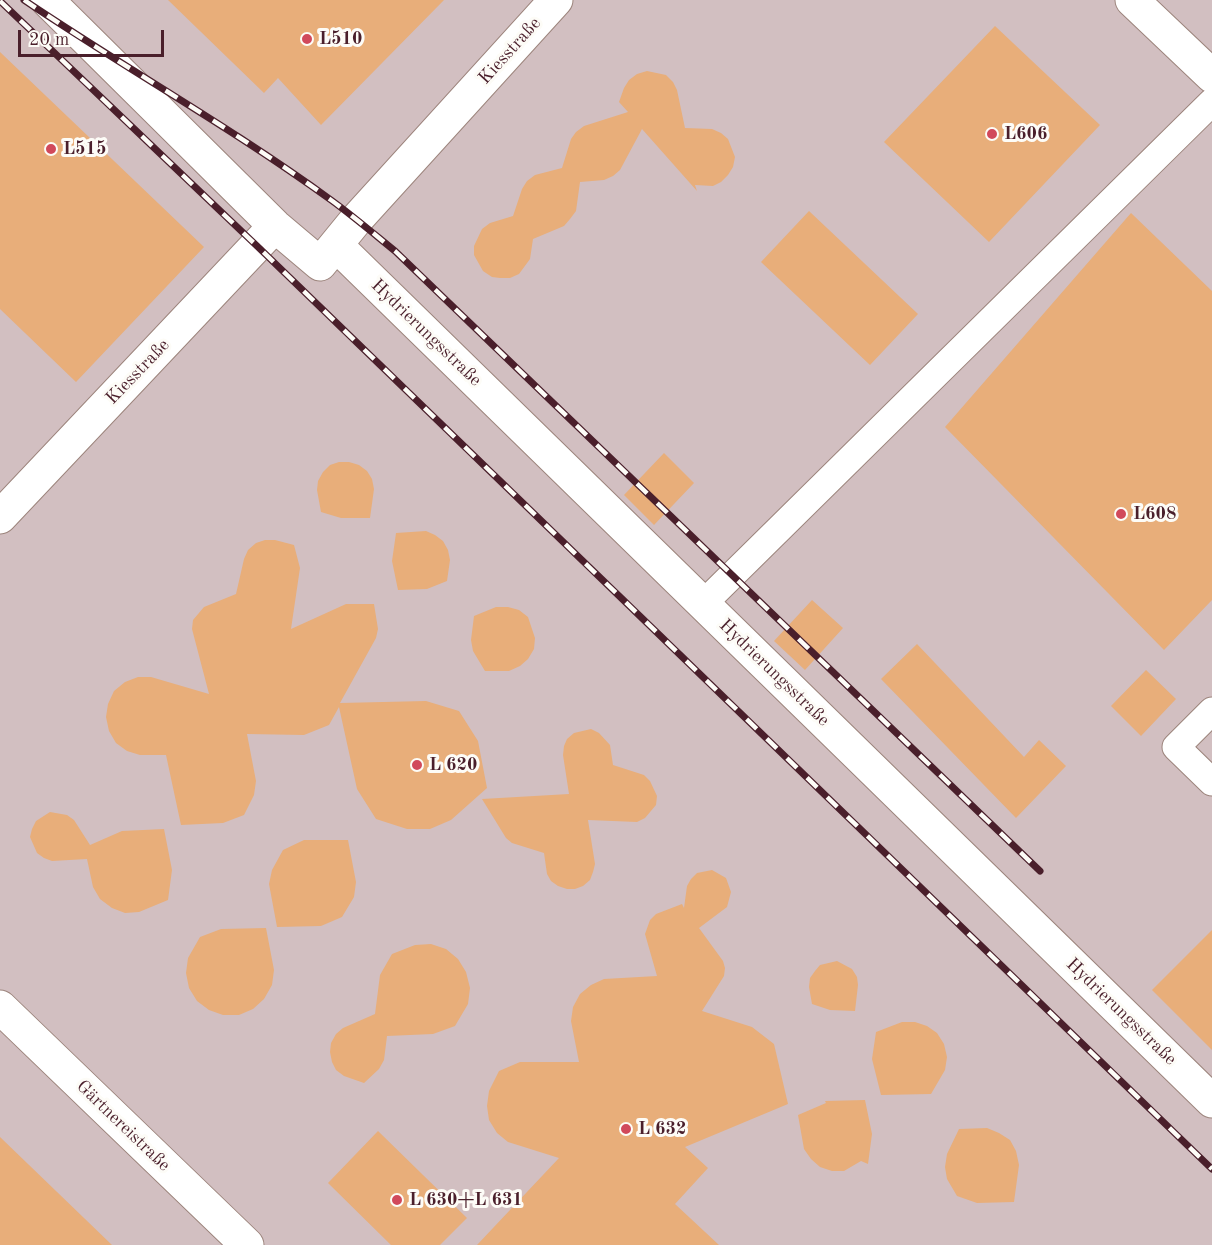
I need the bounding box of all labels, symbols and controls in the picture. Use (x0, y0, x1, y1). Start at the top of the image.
street label: Kiesstraße (474, 13, 546, 89)
scale bar (21, 18, 166, 56)
place label: L510 (319, 28, 362, 50)
text: 20 m (29, 31, 69, 49)
marker: L510 (300, 32, 314, 46)
place label: L606 (1004, 123, 1047, 145)
marker: L606 (985, 127, 999, 141)
place label: L515 (63, 138, 106, 160)
marker: L515 (44, 142, 58, 156)
street label: Hydrierungsstraße (366, 275, 486, 391)
street label: Kiesstraße (102, 335, 174, 409)
place label: L608 (1133, 503, 1176, 525)
marker: L608 (1114, 507, 1128, 521)
street label: Hydrierungsstraße (714, 615, 834, 731)
place label: L 620 (429, 754, 477, 776)
marker: L 620 (410, 758, 424, 772)
street label: Hydrierungsstraße (1061, 954, 1181, 1070)
street label: Gärtnereistraße (72, 1076, 174, 1176)
place label: L 632 (638, 1118, 686, 1140)
marker: L 632 (619, 1122, 633, 1136)
place label: L 630+L 631 (409, 1189, 523, 1211)
marker: L 630+L 631 (390, 1193, 404, 1207)

